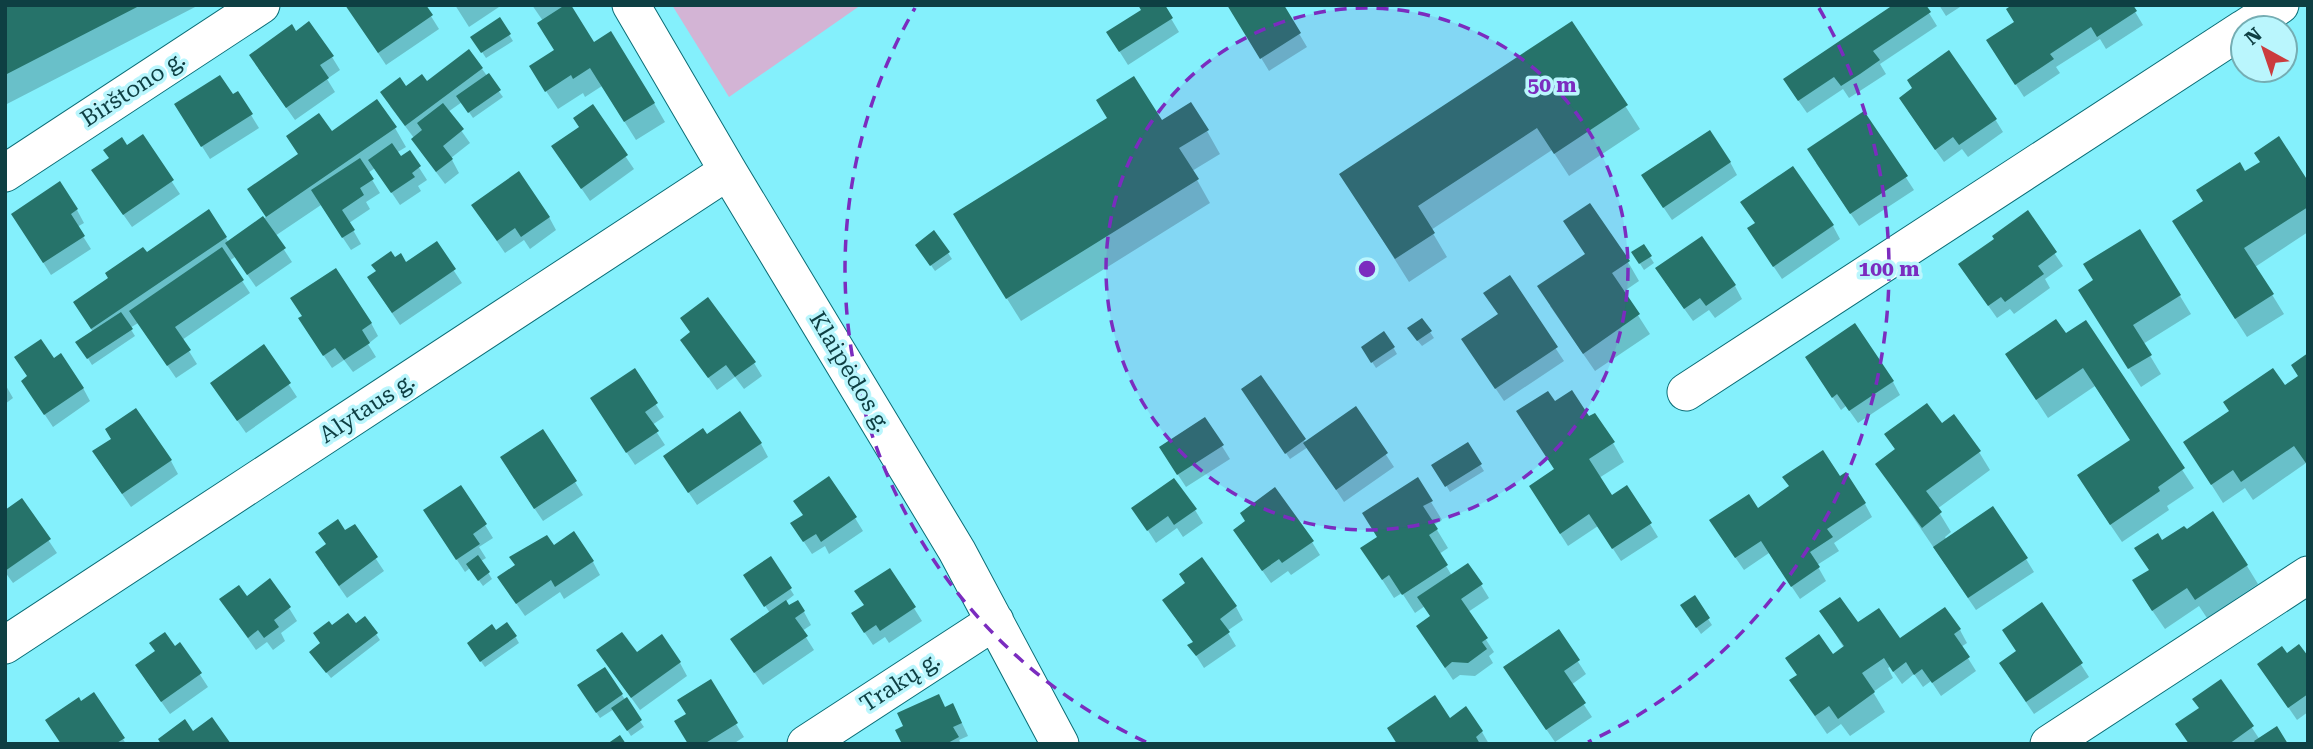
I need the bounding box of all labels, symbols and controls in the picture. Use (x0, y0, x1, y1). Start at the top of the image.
north arrow (2229, 14, 2299, 84)
text: N (2240, 23, 2267, 50)
street label: Birštono g. (76, 45, 190, 133)
text: 50 m (1527, 73, 1577, 97)
centre of rings (1355, 257, 1379, 281)
text: 100 m (1859, 257, 1919, 281)
street label: Klaipėdos g. (804, 307, 896, 437)
street label: Alytaus g. (314, 367, 420, 449)
street label: Trakų g. (855, 646, 945, 718)

